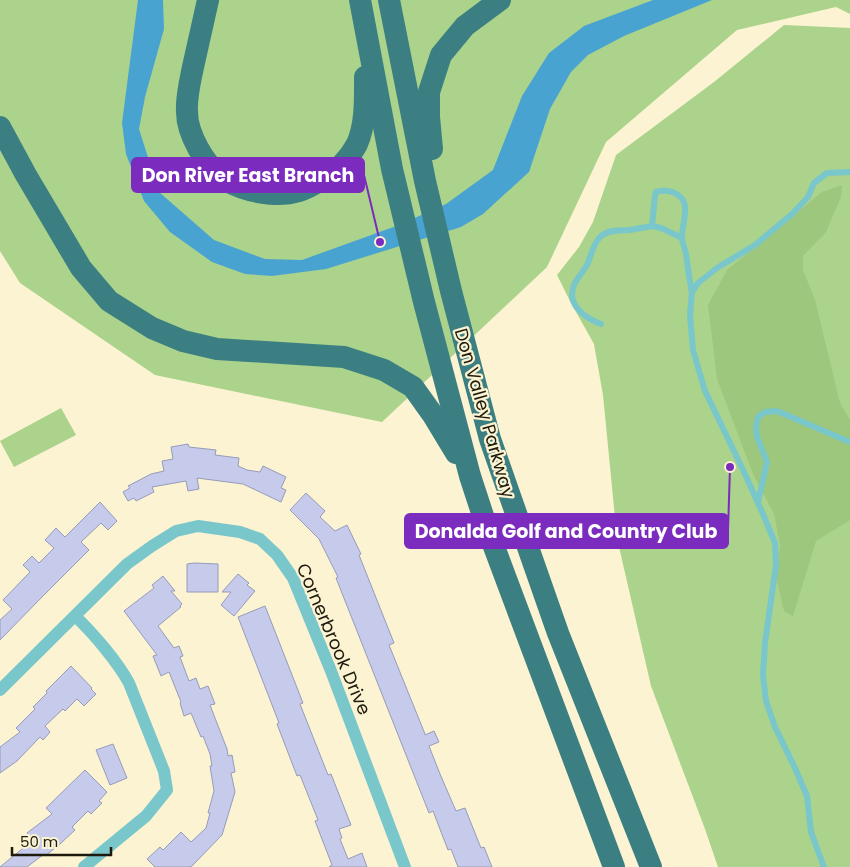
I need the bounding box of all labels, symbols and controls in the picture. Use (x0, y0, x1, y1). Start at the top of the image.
callout: Don River East Branch (132, 158, 364, 192)
text: Don River East Branch (142, 162, 354, 189)
street label: Don Valley Parkway (449, 325, 521, 501)
callout: Donalda Golf and Country Club (405, 514, 728, 548)
text: Donalda Golf and Country Club (415, 518, 717, 545)
street label: Cornerbrook Drive (291, 559, 377, 719)
scale bar (12, 824, 111, 856)
text: 50 m (20, 831, 58, 852)

